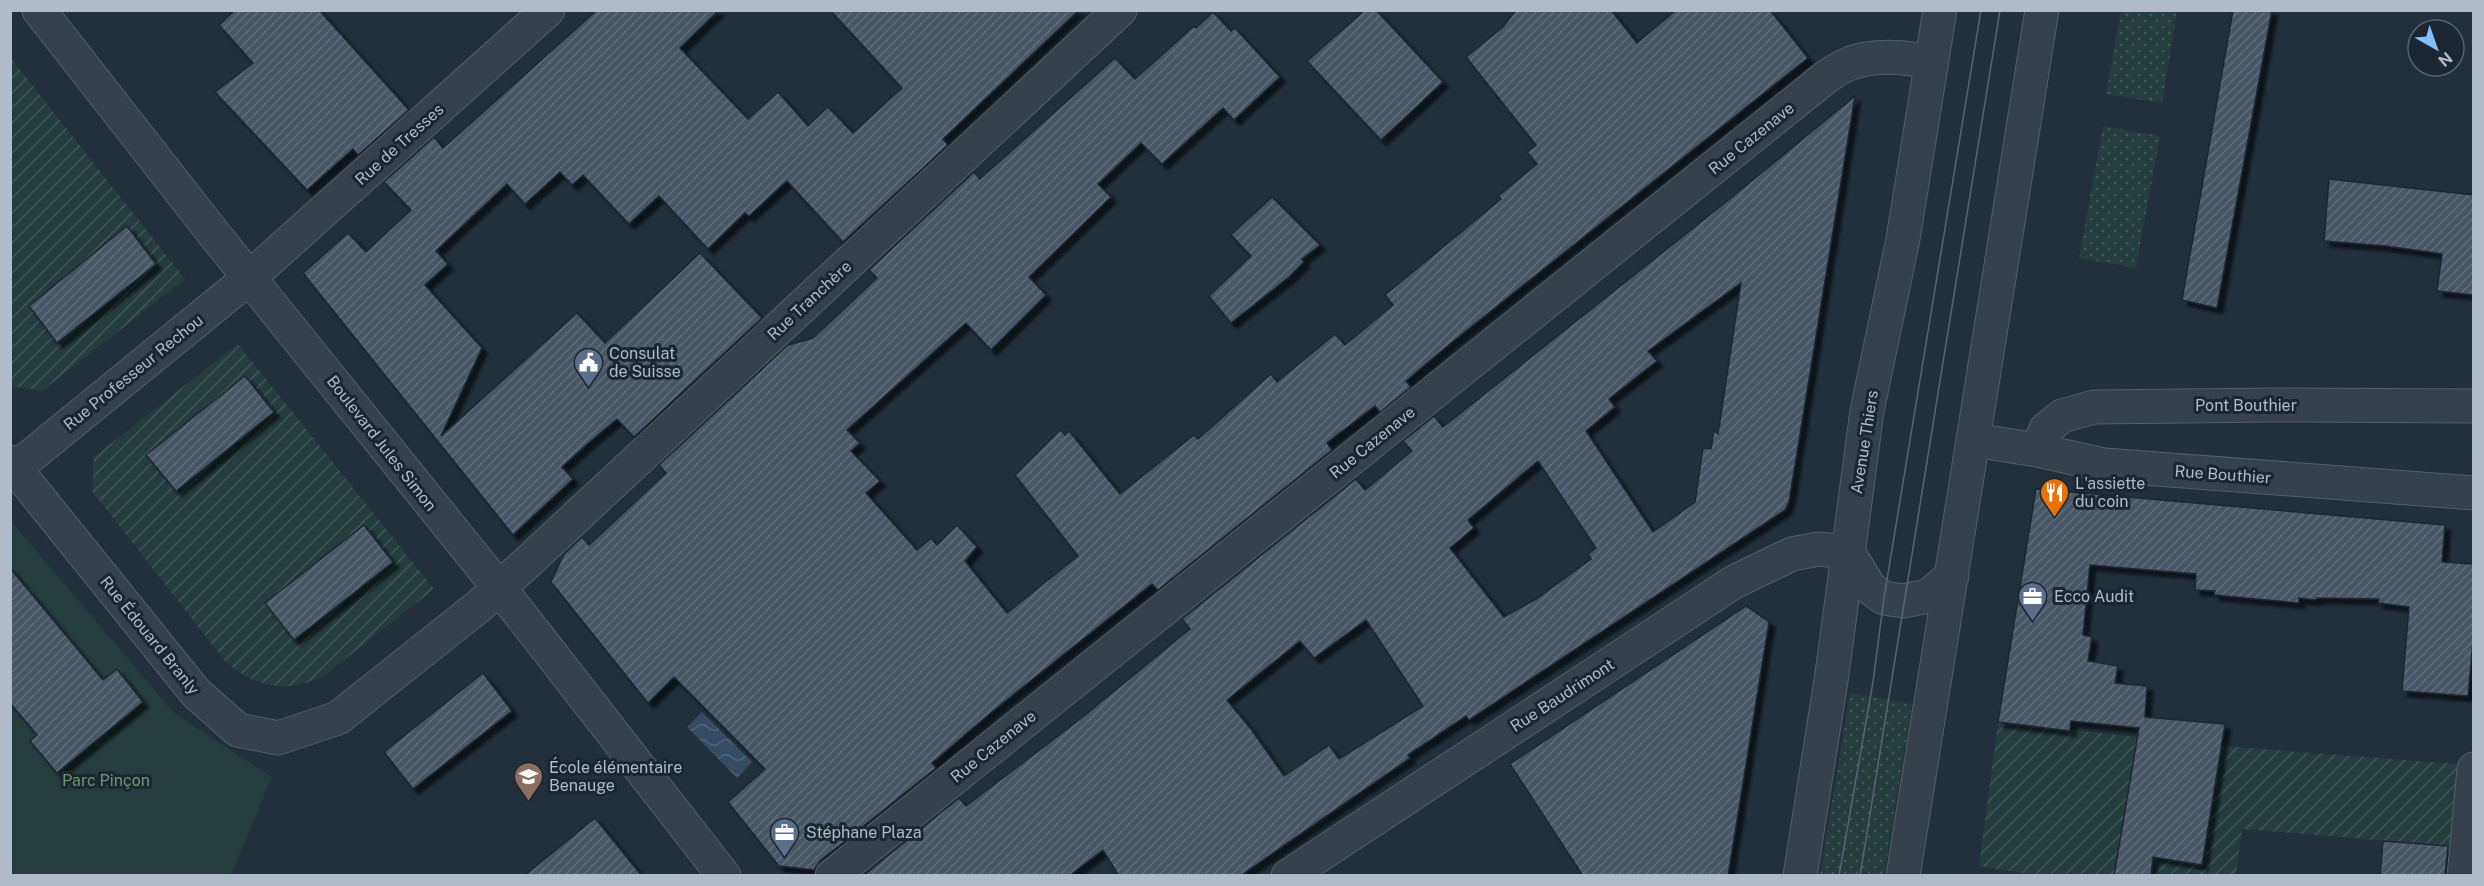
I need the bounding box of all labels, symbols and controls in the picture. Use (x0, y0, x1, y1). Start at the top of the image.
north arrow (2406, 18, 2466, 78)
text: N (2434, 48, 2456, 70)
street label: Rue Cazenave (1705, 98, 1798, 179)
street label: Rue de Tresses (351, 100, 447, 189)
street label: Rue Tranchère (763, 257, 855, 344)
street label: Rue Professeur Rechou (60, 310, 207, 434)
place label: Consulat de Suisse (609, 344, 681, 381)
public building icon: Consulat de Suisse (572, 346, 604, 388)
street label: Boulevard Jules Simon (323, 372, 440, 515)
street label: Avenue Thiers (1847, 389, 1882, 495)
street label: Pont Bouthier (2195, 396, 2297, 415)
street label: Rue Cazenave (1326, 402, 1419, 483)
street label: Rue Bouthier (2174, 462, 2272, 487)
place label: L'assiette du coin (2075, 474, 2145, 511)
restaurant icon: L'assiette du coin (2038, 476, 2070, 518)
street label: Rue Édouard Branly (96, 572, 204, 699)
office icon: Ecco Audit (2017, 580, 2049, 622)
place label: Ecco Audit (2054, 587, 2134, 606)
street label: Rue Baudrimont (1507, 655, 1618, 736)
street label: Rue Cazenave (947, 706, 1040, 787)
place label: École élémentaire Benauge (549, 757, 682, 795)
school or university icon: École élémentaire Benauge (512, 760, 544, 802)
park label: Parc Pinçon (62, 771, 150, 790)
office icon: Stéphane Plaza (769, 816, 801, 858)
place label: Stéphane Plaza (806, 823, 922, 842)

